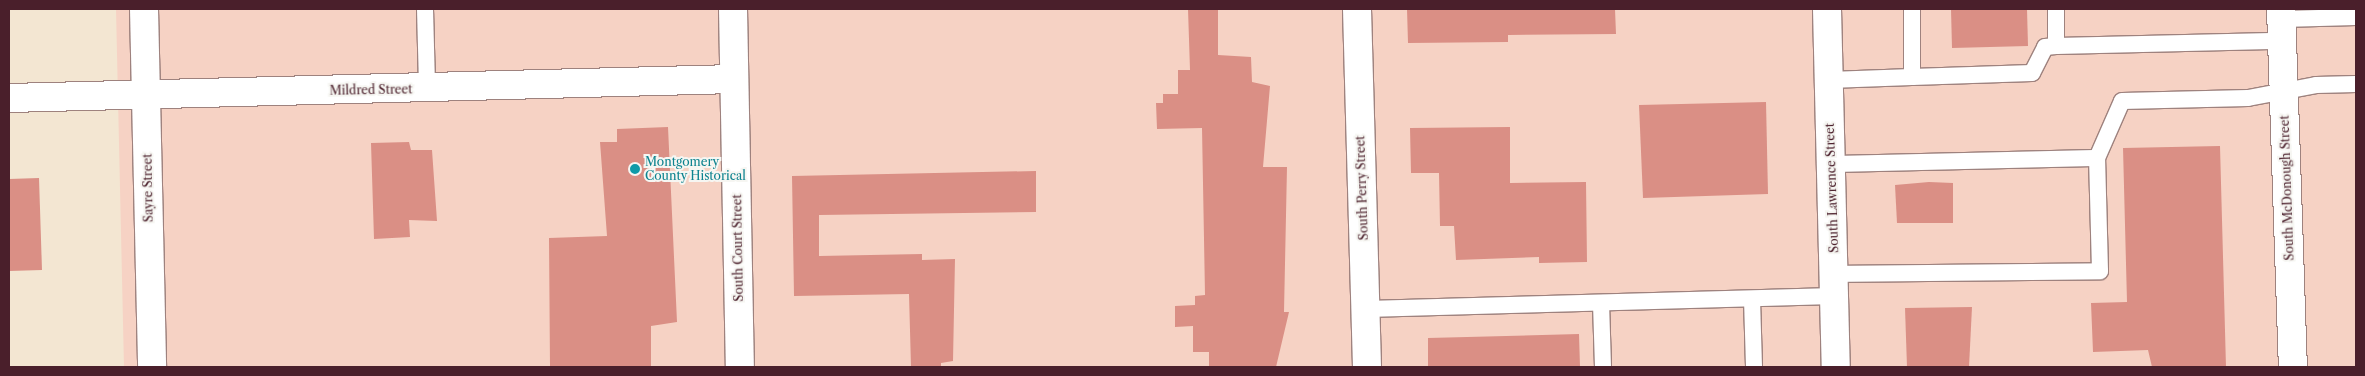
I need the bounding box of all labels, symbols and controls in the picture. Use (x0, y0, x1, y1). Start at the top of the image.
street label: Mildred Street (329, 82, 413, 98)
street label: South McDonough Street (2277, 115, 2297, 261)
street label: South Lawrence Street (1823, 123, 1841, 253)
street label: South Perry Street (1353, 135, 1371, 241)
street label: Sayre Street (140, 154, 156, 222)
place label: Montgomery County Historical (645, 155, 746, 183)
marker: Montgomery County Historical (629, 163, 641, 175)
street label: South Court Street (730, 194, 746, 302)

